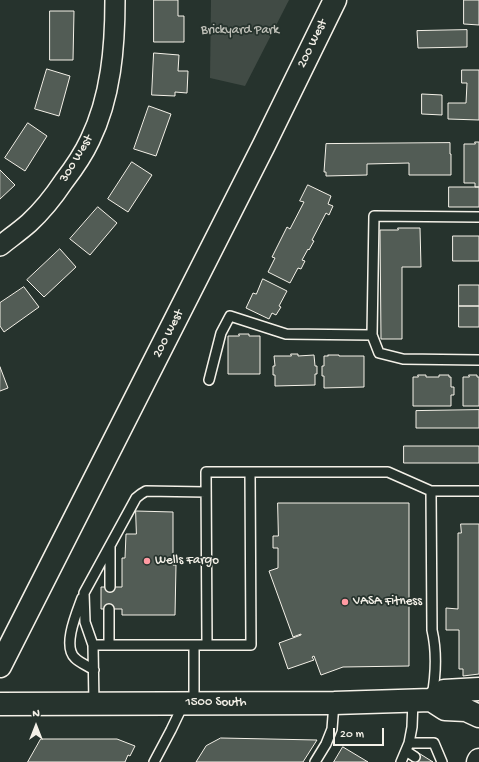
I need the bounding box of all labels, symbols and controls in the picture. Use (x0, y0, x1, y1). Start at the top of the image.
street label: 200 West (295, 17, 331, 71)
park label: Brickyard Park (201, 23, 279, 39)
street label: 300 West (57, 133, 97, 185)
street label: 200 West (150, 307, 188, 361)
place label: Wells Fargo (155, 553, 219, 569)
marker: Wells Fargo (142, 556, 152, 566)
place label: VASA Fitness (353, 594, 422, 610)
marker: VASA Fitness (340, 597, 350, 607)
street label: 1500 South (185, 695, 247, 711)
north arrow (16, 706, 56, 746)
text: N (32, 708, 40, 720)
scale bar (335, 720, 386, 746)
text: 20 m (340, 728, 364, 742)

